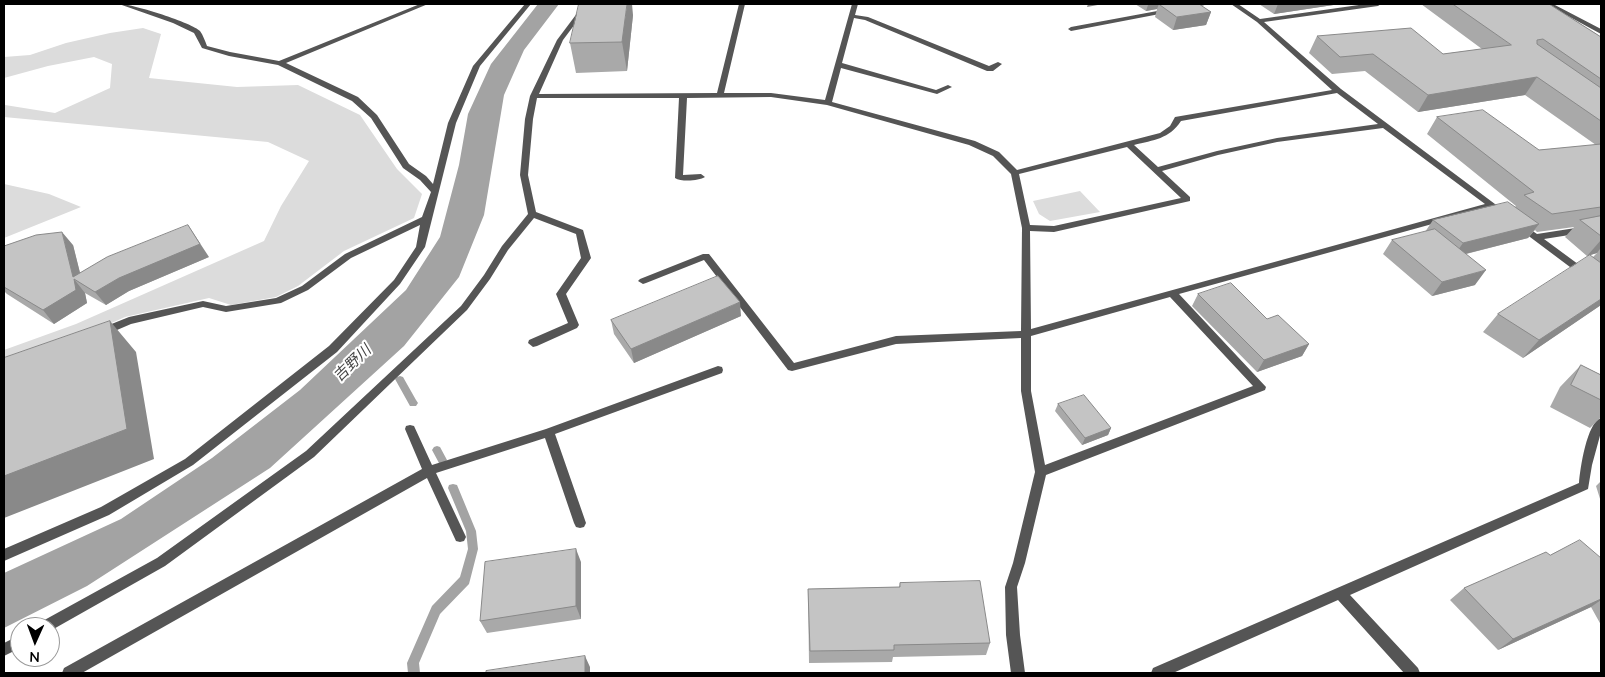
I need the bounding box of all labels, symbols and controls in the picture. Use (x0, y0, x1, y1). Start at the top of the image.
water label: 吉野川 (331, 342, 375, 386)
north arrow (10, 617, 60, 667)
text: N (29, 647, 40, 666)

